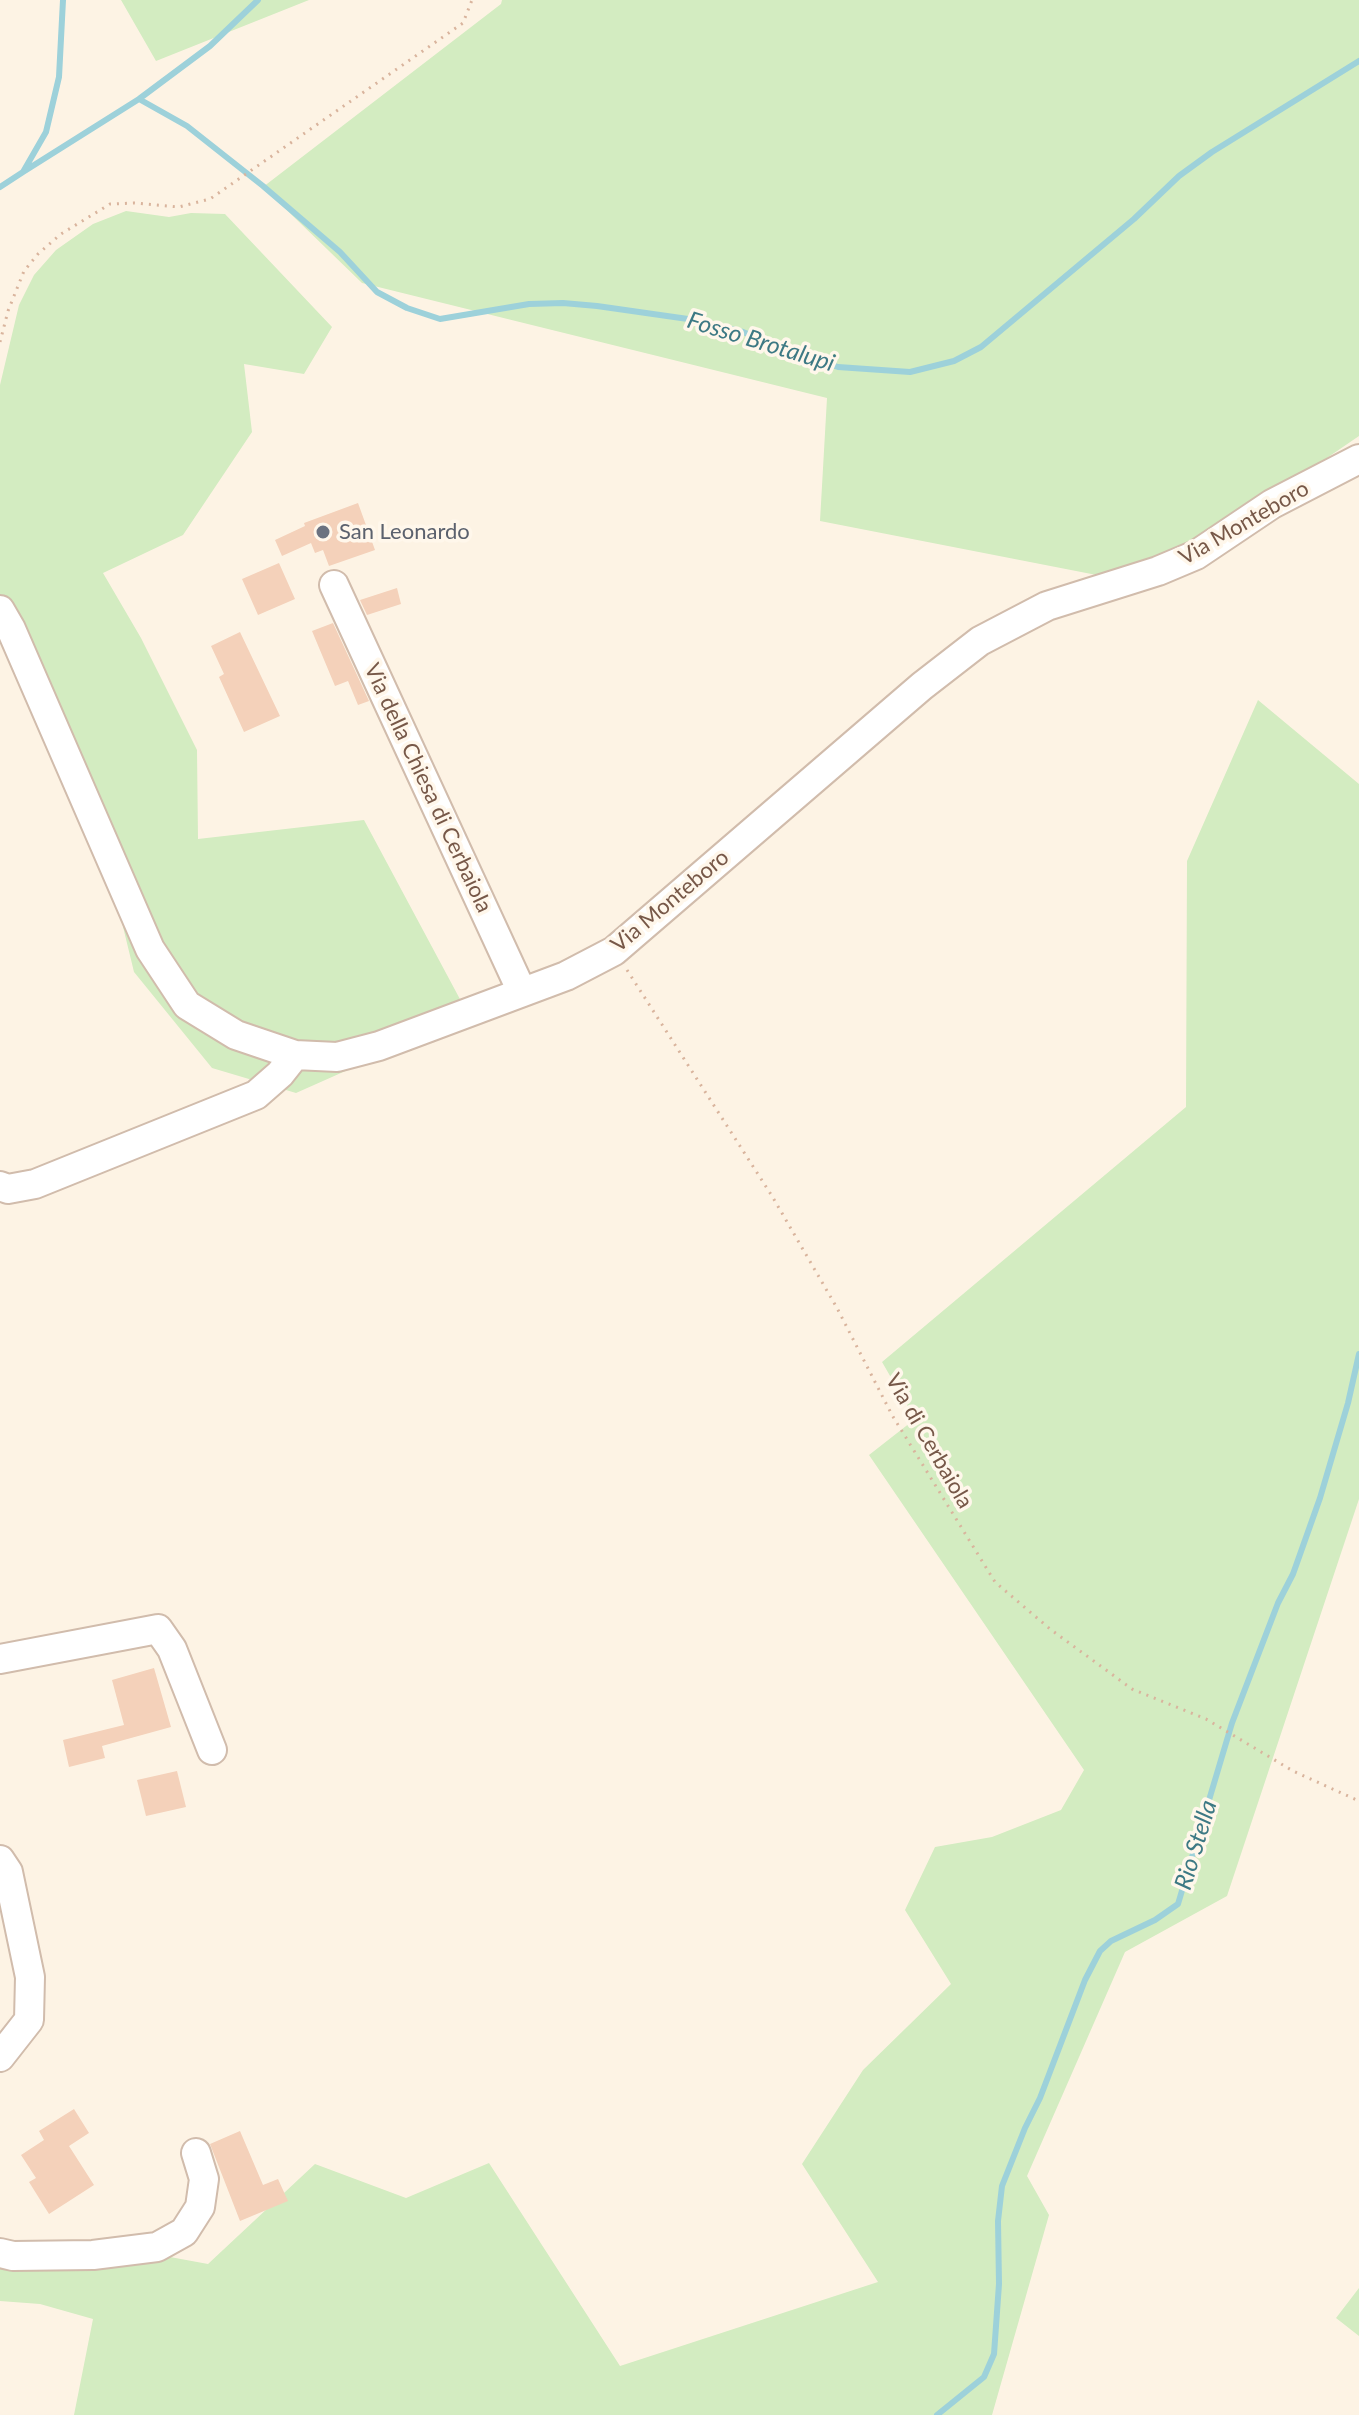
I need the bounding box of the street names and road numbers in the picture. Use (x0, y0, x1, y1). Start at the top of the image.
street label: Via Monteboro (1174, 475, 1314, 571)
street label: Via della Chiesa di Cerbaiola (359, 659, 497, 917)
street label: Via Monteboro (606, 844, 734, 958)
street label: Via di Cerbaiola (880, 1369, 978, 1513)

